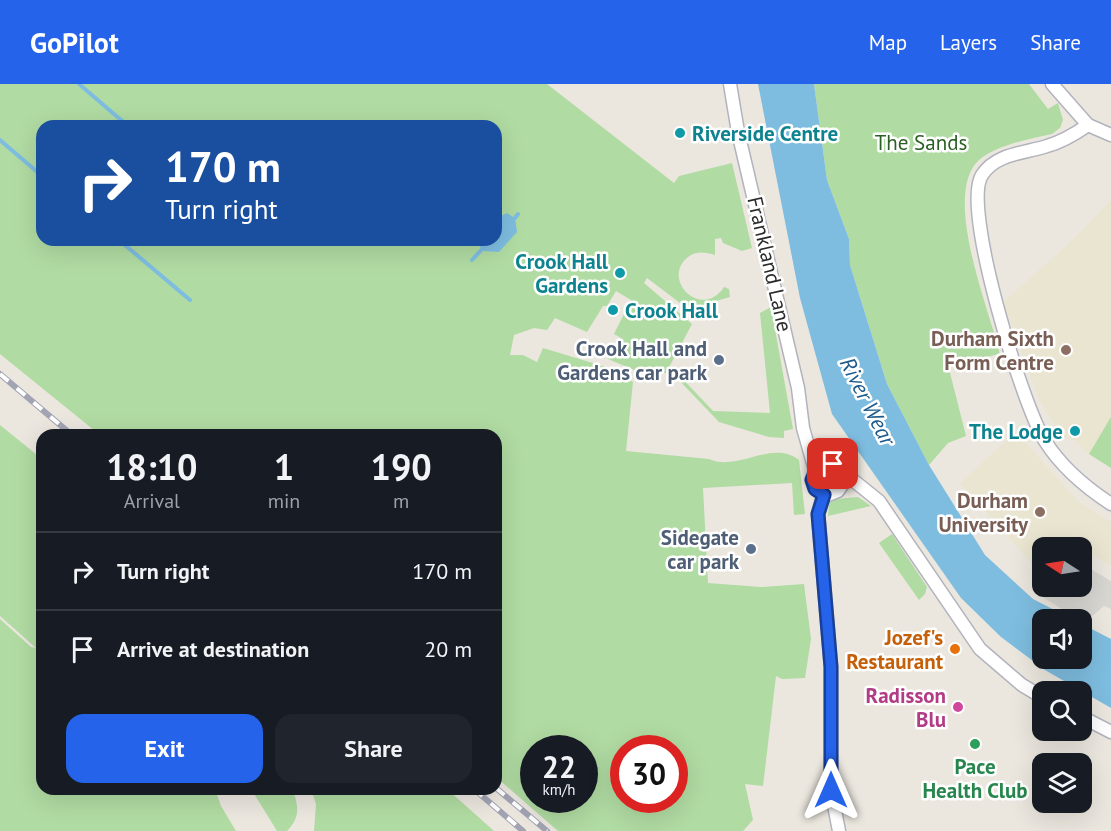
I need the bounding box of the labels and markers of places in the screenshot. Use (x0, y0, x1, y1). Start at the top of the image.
place label: Riverside Centre (692, 120, 838, 147)
marker: Riverside Centre (673, 126, 687, 140)
place label: Crook Hall Gardens (515, 248, 609, 299)
marker: Crook Hall Gardens (613, 266, 627, 280)
place label: Crook Hall (625, 297, 719, 324)
marker: Crook Hall (606, 303, 620, 317)
place label: Durham Sixth Form Centre (931, 325, 1054, 376)
place label: Crook Hall and Gardens car park (557, 335, 708, 386)
marker: Durham Sixth Form Centre (1059, 343, 1073, 357)
marker: Crook Hall and Gardens car park (712, 353, 726, 367)
place label: The Lodge (969, 418, 1063, 445)
marker: The Lodge (1068, 424, 1082, 438)
pin (807, 438, 858, 489)
place label: Durham University (938, 487, 1029, 538)
marker: Durham University (1033, 505, 1047, 519)
place label: Sidegate car park (661, 524, 740, 575)
marker: Sidegate car park (744, 542, 758, 556)
place label: Jozef's Restaurant (846, 624, 944, 675)
marker: Jozef's Restaurant (948, 642, 962, 656)
place label: Radisson Blu (866, 682, 946, 733)
marker: Radisson Blu (951, 700, 965, 714)
marker: Pace Health Club (968, 737, 982, 751)
place label: Pace Health Club (922, 753, 1028, 804)

